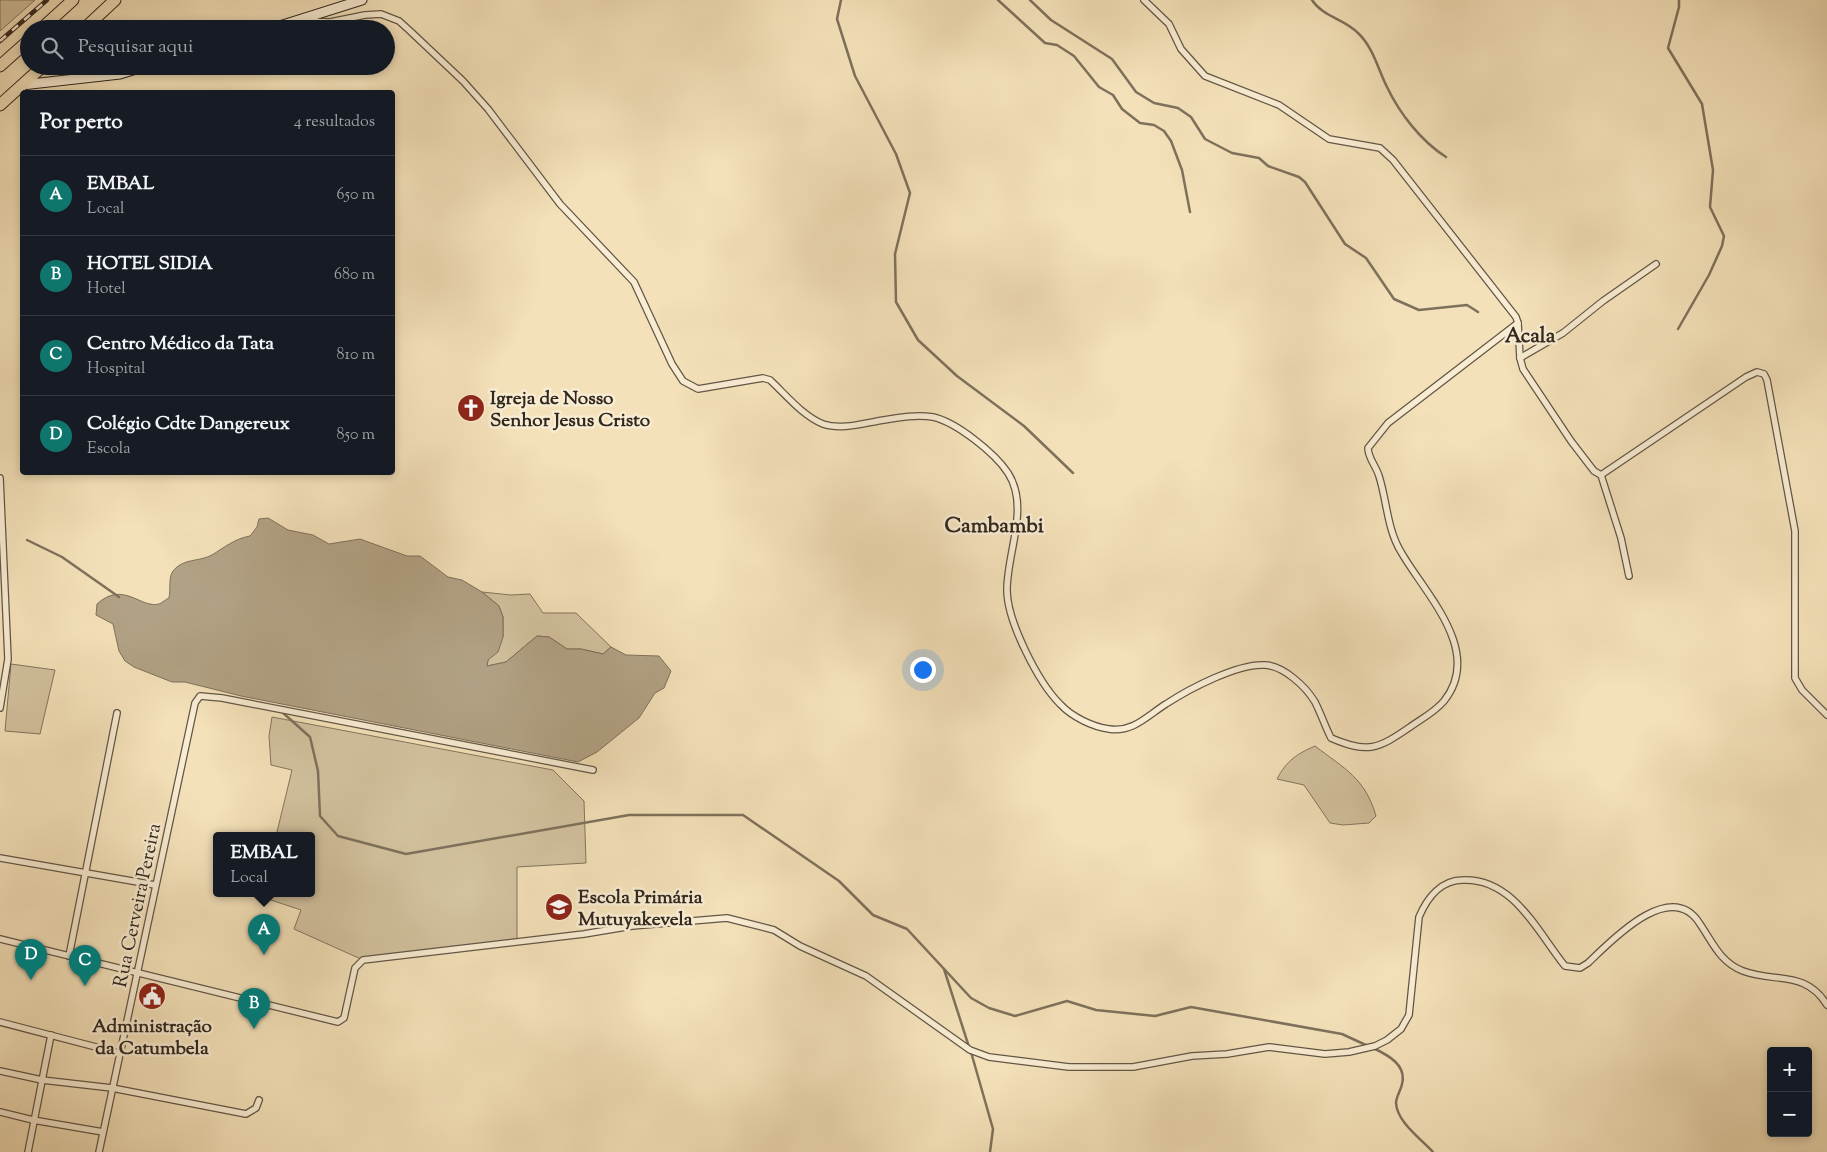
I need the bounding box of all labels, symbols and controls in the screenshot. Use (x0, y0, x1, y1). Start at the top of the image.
search box (20, 20, 395, 75)
icon: search (38, 34, 66, 62)
text: Pesquisar aqui (78, 34, 193, 61)
text: Por perto (40, 108, 123, 138)
text: 4 resultados (294, 111, 375, 134)
text: EMBAL (87, 171, 154, 198)
text: A (50, 184, 63, 207)
text: 650 m (336, 184, 375, 207)
text: Local (87, 198, 124, 221)
text: HOTEL SIDIA (87, 251, 213, 278)
text: B (51, 264, 61, 287)
text: 680 m (334, 264, 375, 287)
text: Hotel (87, 278, 126, 301)
district label: Acala (1505, 322, 1556, 352)
text: Centro Médico da Tata (87, 331, 274, 358)
text: C (50, 344, 62, 367)
text: 810 m (337, 344, 375, 367)
text: Hospital (87, 358, 145, 381)
place label: Igreja de Nosso Senhor Jesus Cristo (490, 386, 651, 435)
church icon: Igreja de Nosso Senhor Jesus Cristo (456, 393, 486, 423)
text: Colégio Cdte Dangereux (87, 411, 290, 438)
text: D (50, 424, 62, 447)
text: 850 m (336, 424, 375, 447)
text: Escola (87, 438, 131, 461)
district label: Cambambi (944, 512, 1044, 542)
your location (910, 657, 936, 683)
street label: Rua Cerveira Pereira (108, 821, 169, 990)
popup (213, 832, 315, 897)
text: EMBAL (230, 840, 298, 867)
text: Local (230, 867, 268, 890)
place label: Escola Primária Mutuyakevela (578, 885, 703, 934)
school or university icon: Escola Primária Mutuyakevela (544, 892, 574, 922)
pin: A (248, 914, 280, 955)
pin: D (15, 939, 47, 980)
pin: C (69, 945, 101, 986)
public building icon: Administração da Catumbela (137, 981, 167, 1011)
pin: B (238, 988, 270, 1029)
place label: Administração da Catumbela (92, 1014, 213, 1063)
map controls (1767, 1047, 1812, 1137)
button: + (1767, 1047, 1812, 1092)
button: − (1767, 1092, 1812, 1137)

